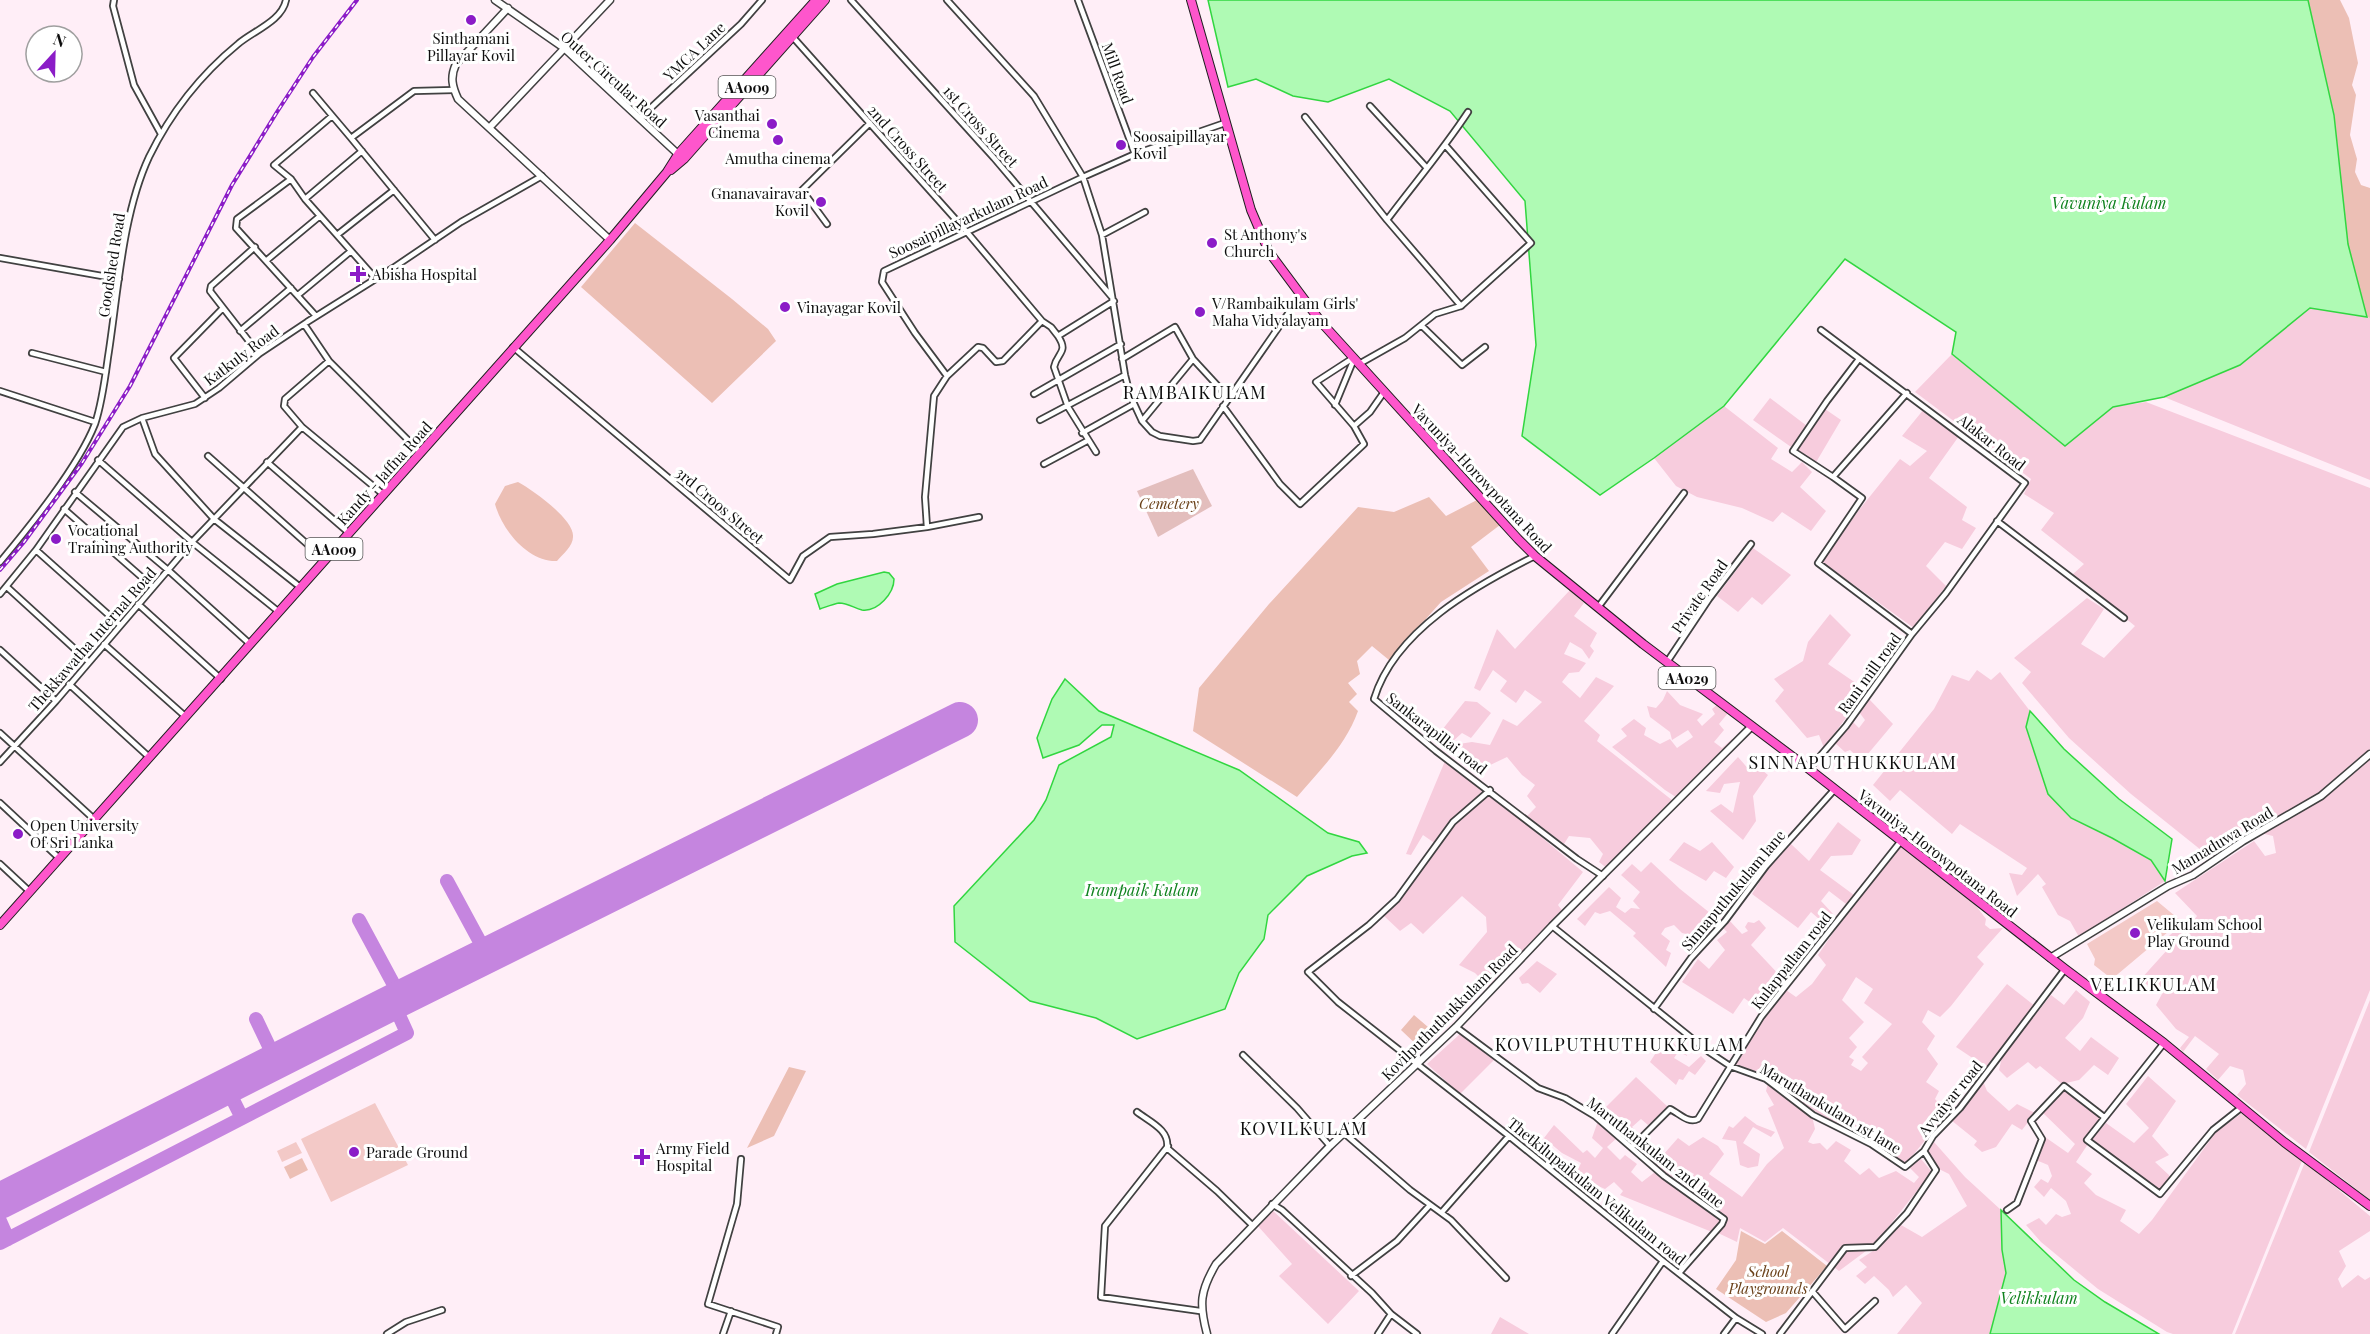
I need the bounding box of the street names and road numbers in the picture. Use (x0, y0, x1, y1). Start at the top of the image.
street label: YMCA Lane (658, 17, 729, 86)
street label: Outer Circular Road (557, 26, 671, 132)
street label: Mill Road (1098, 40, 1138, 107)
road number: AA009 (718, 76, 776, 98)
street label: 1st Cross Street (939, 81, 1023, 172)
street label: 2nd Cross Street (863, 100, 953, 196)
street label: Soosaipillayarkulam Road (885, 171, 1051, 263)
street label: Goodshed Road (93, 211, 129, 319)
street label: Katkuly Road (199, 320, 283, 390)
street label: Vavuniya-Horowpotana Road (1407, 399, 1557, 557)
street label: Alakar Road (1953, 409, 2030, 475)
street label: Kandy - Jaffna Road (332, 417, 436, 529)
street label: 3rd Croos Street (672, 462, 769, 548)
road number: AA009 (306, 538, 362, 560)
street label: Private Road (1666, 555, 1732, 637)
street label: Thekkawatha Internal Road (24, 562, 160, 715)
street label: Rani mill road (1833, 628, 1905, 717)
road number: AA029 (1658, 667, 1716, 689)
street label: Sankarapillai road (1383, 687, 1492, 779)
street label: Vavuniya-Horowpotana Road (1854, 784, 2022, 922)
street label: Mamaduwa Road (2167, 802, 2277, 878)
street label: Sinnaputhukulam lane (1677, 825, 1789, 955)
street label: Kulappallam road (1746, 907, 1836, 1013)
street label: Kovilputhuthukkulam Road (1377, 939, 1522, 1084)
street label: Avvaiyar road (1913, 1056, 1987, 1141)
street label: Maruthankulam 1st lane (1757, 1058, 1905, 1158)
street label: Maruthankulam 2nd lane (1583, 1092, 1729, 1212)
street label: Thetkilupaikulam Velikulam road (1504, 1113, 1690, 1269)

